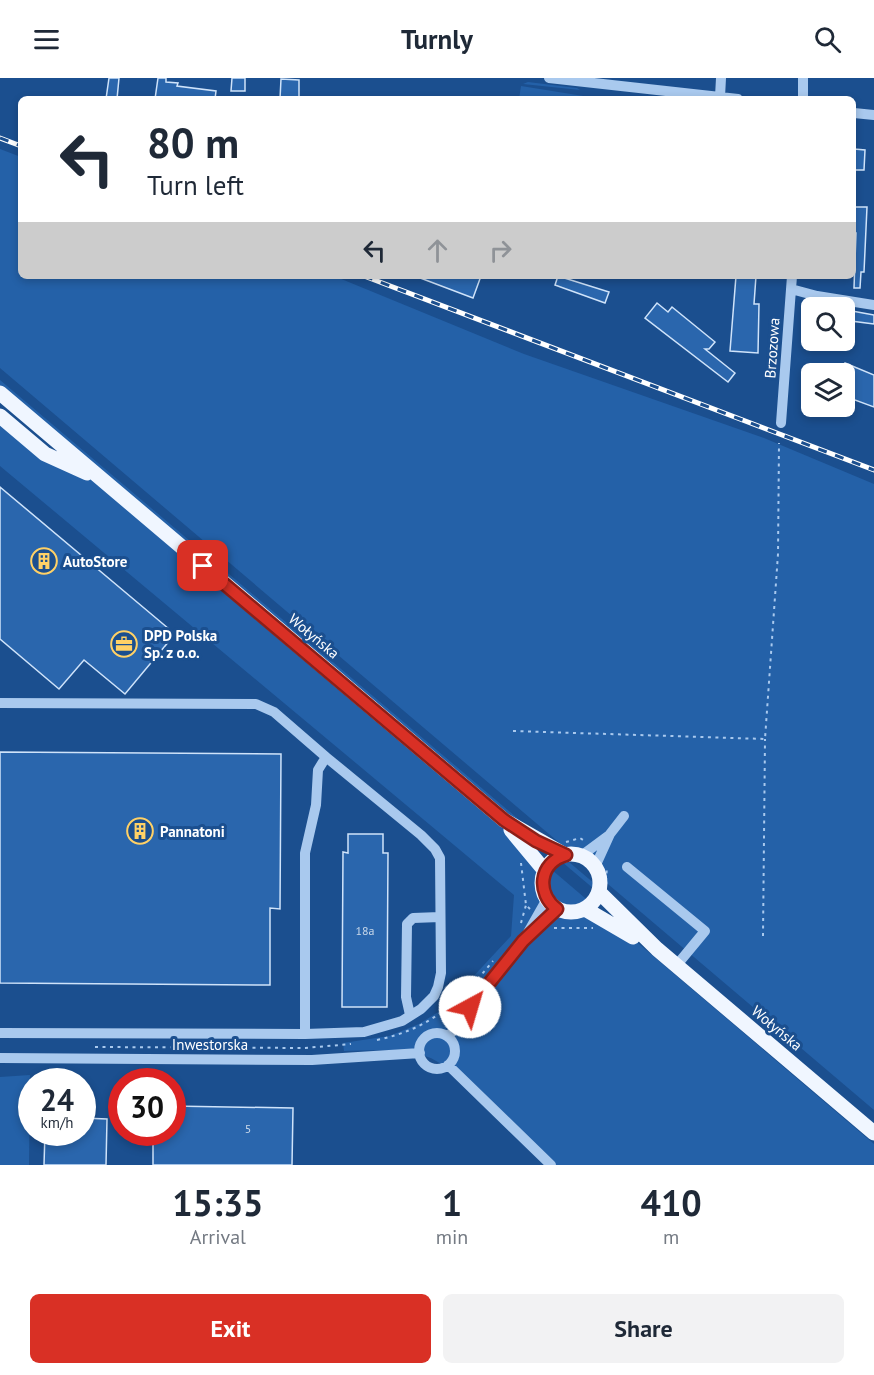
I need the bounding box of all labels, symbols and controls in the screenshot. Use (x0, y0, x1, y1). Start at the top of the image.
text: Turnly (401, 22, 473, 56)
icon: menu (30, 23, 63, 56)
icon: search (811, 23, 844, 56)
text: 80 m (147, 115, 239, 170)
icon: left (48, 120, 126, 198)
text: Turn left (147, 168, 244, 202)
icon: left (358, 234, 391, 267)
icon: ahead (421, 234, 454, 267)
icon: right (484, 234, 517, 267)
map controls (801, 297, 855, 417)
button: search (801, 297, 855, 351)
street label: Brzozowa (760, 317, 784, 379)
button: layers (801, 363, 855, 417)
pin (177, 540, 228, 591)
building icon: AutoStore (29, 546, 59, 576)
icon: arrive (186, 549, 219, 582)
place label: AutoStore (63, 552, 128, 571)
street label: Wołyńska (285, 609, 343, 663)
place label: DPD Polska Sp. z o.o. (144, 626, 217, 662)
office icon: DPD Polska Sp. z o.o. (109, 629, 139, 659)
building icon: Pannatoni (125, 816, 155, 846)
place label: Pannatoni (160, 822, 225, 841)
house number: 18a (355, 923, 375, 938)
position arrow (438, 975, 502, 1039)
street label: Wołyńska (748, 1001, 806, 1055)
street label: Inwestorska (172, 1035, 248, 1054)
speed limit sign: 30 (108, 1068, 186, 1146)
text: 24 (40, 1080, 74, 1119)
text: km/h (41, 1113, 73, 1132)
house number: 5 (245, 1121, 251, 1136)
text: 15:35 (172, 1179, 264, 1226)
text: 1 (442, 1179, 462, 1226)
text: 410 (641, 1179, 702, 1226)
text: Arrival (190, 1224, 246, 1250)
text: min (436, 1224, 468, 1250)
text: m (663, 1224, 679, 1250)
button: Exit (30, 1294, 431, 1363)
button: Share (443, 1294, 844, 1363)

